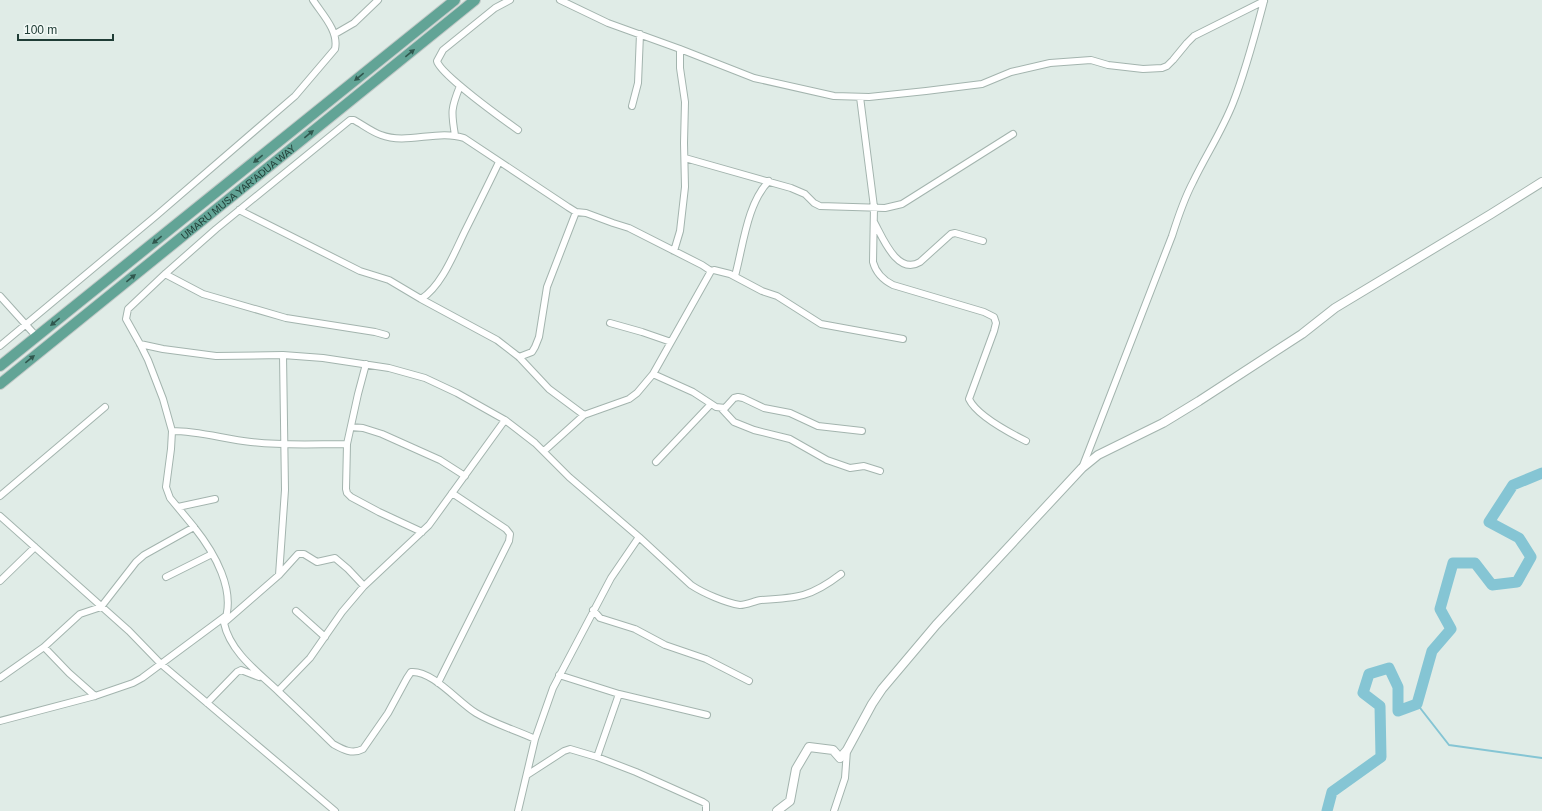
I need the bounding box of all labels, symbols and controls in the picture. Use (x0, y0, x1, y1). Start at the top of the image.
scale bar (18, 16, 113, 42)
text: 100 m (24, 23, 57, 37)
one-way arrow (405, 48, 415, 57)
one-way arrow (354, 73, 365, 82)
one-way arrow (303, 130, 314, 139)
street label: UMARU MUSA YAR'ADUA WAY (179, 142, 298, 241)
one-way arrow (252, 154, 263, 163)
one-way arrow (151, 236, 162, 245)
one-way arrow (126, 273, 137, 282)
one-way arrow (50, 317, 61, 326)
one-way arrow (25, 355, 36, 364)

